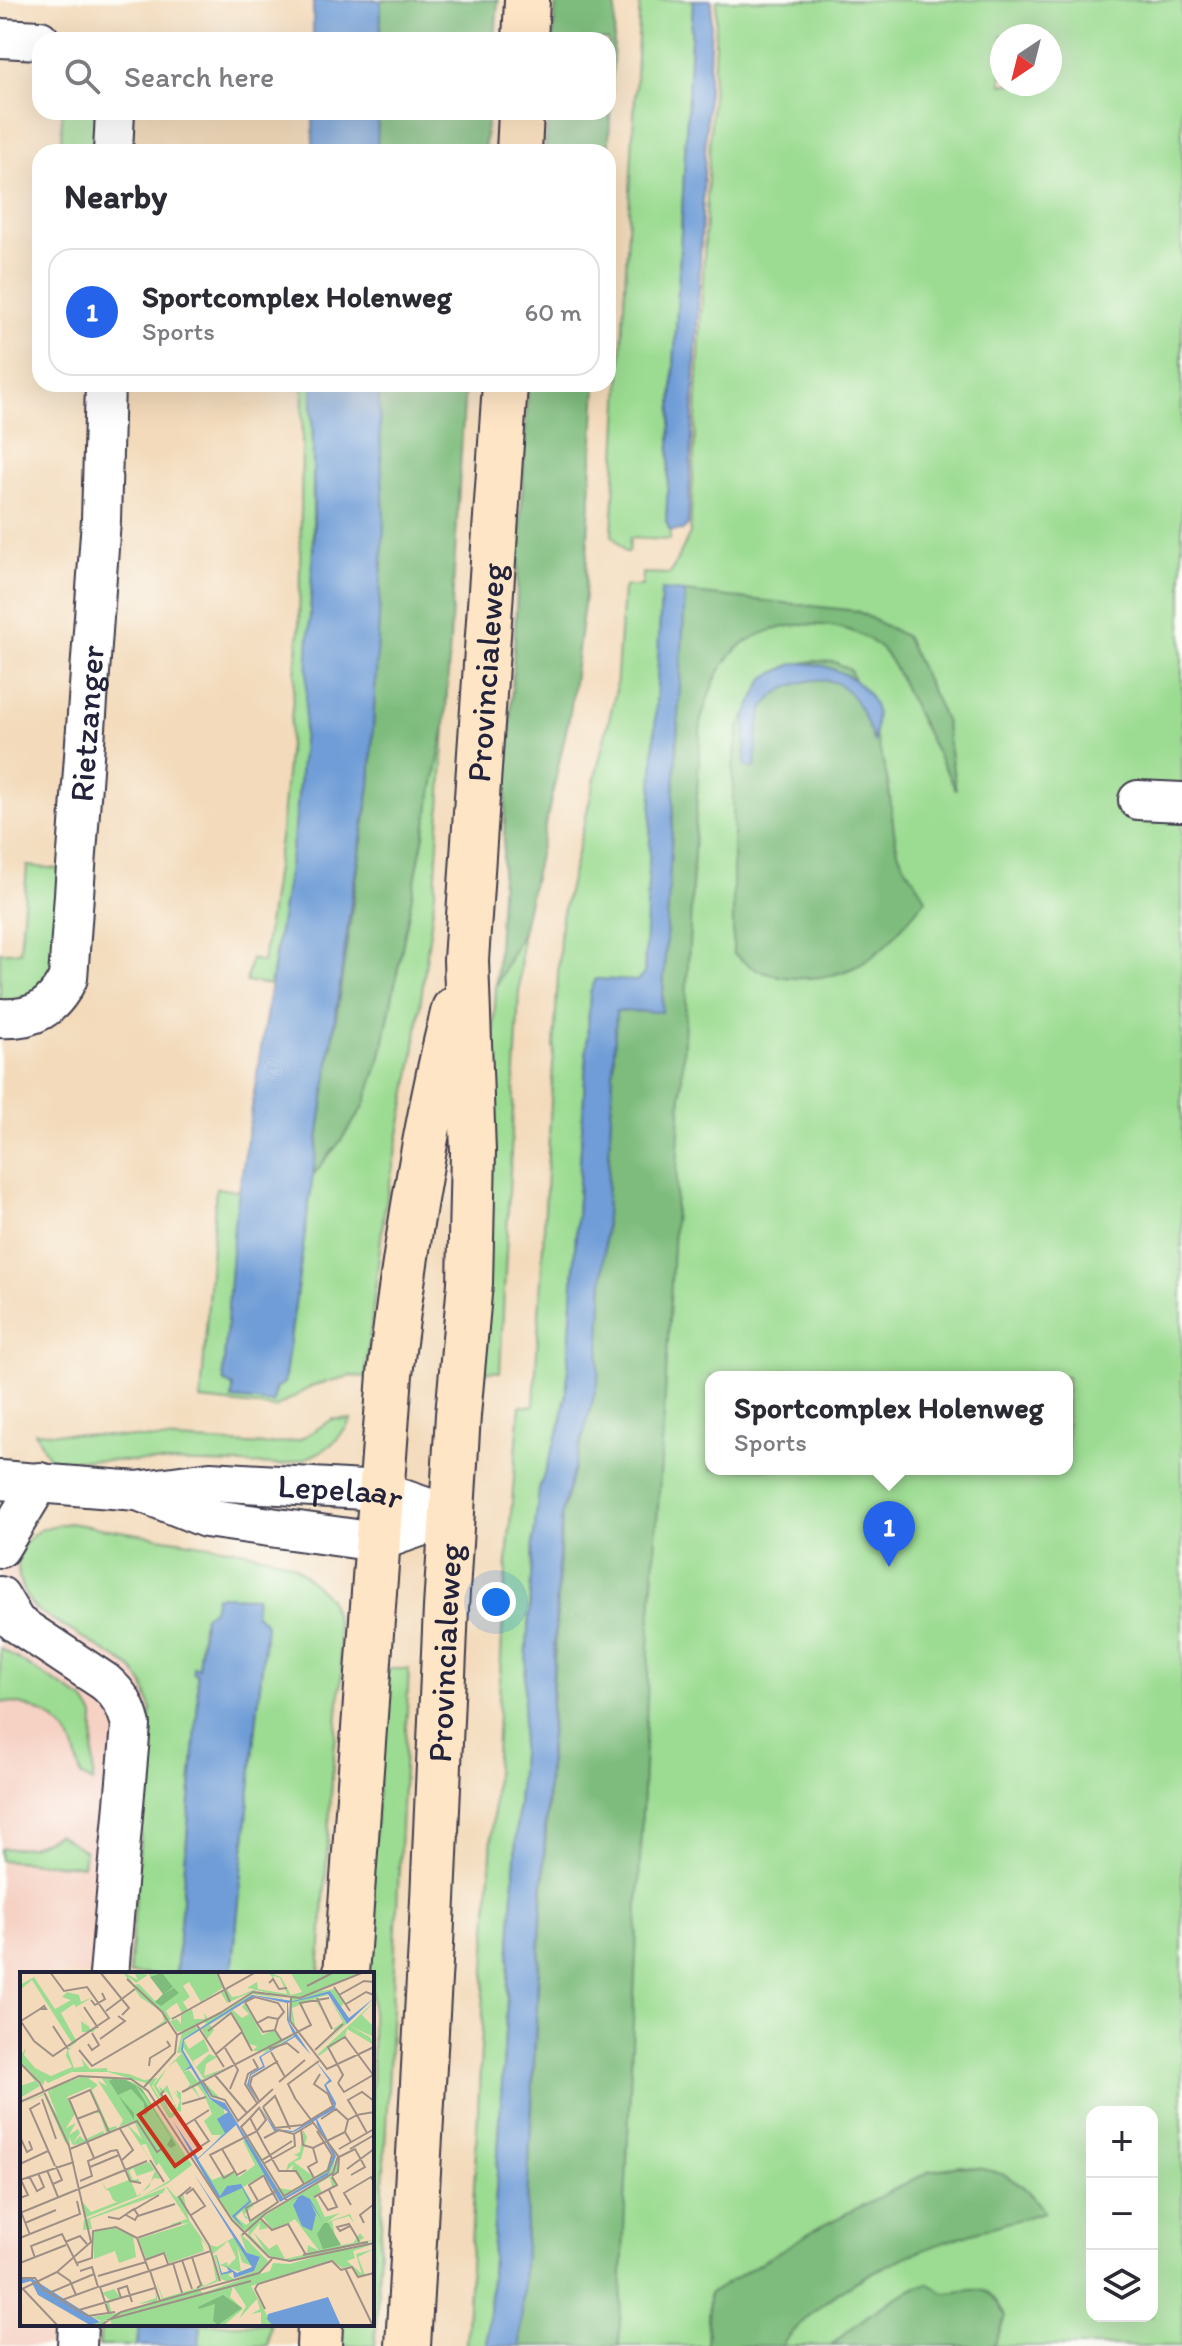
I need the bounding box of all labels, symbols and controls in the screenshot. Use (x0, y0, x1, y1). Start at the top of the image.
north arrow (990, 24, 1062, 96)
search box (32, 32, 616, 120)
icon: search (60, 54, 104, 98)
text: Search here (124, 58, 274, 95)
text: Nearby (64, 176, 167, 217)
text: Sportcomplex Holenweg (142, 278, 452, 315)
text: 1 (86, 296, 98, 328)
text: 60 m (525, 296, 582, 328)
text: Sports (142, 315, 215, 347)
street label: Provincialeweg (458, 561, 514, 783)
street label: Rietzanger (61, 644, 113, 803)
popup (705, 1371, 1073, 1475)
text: Sportcomplex Holenweg (734, 1389, 1044, 1426)
text: Sports (734, 1426, 807, 1458)
street label: Lepelaar (277, 1465, 409, 1519)
pin: 1 (863, 1501, 915, 1567)
street label: Provincialeweg (419, 1542, 471, 1763)
your location (476, 1582, 516, 1622)
inset map (20, 1972, 374, 2326)
map controls (1086, 2106, 1158, 2322)
button: + (1086, 2106, 1158, 2178)
button: − (1086, 2178, 1158, 2250)
button: layers (1086, 2250, 1158, 2322)

